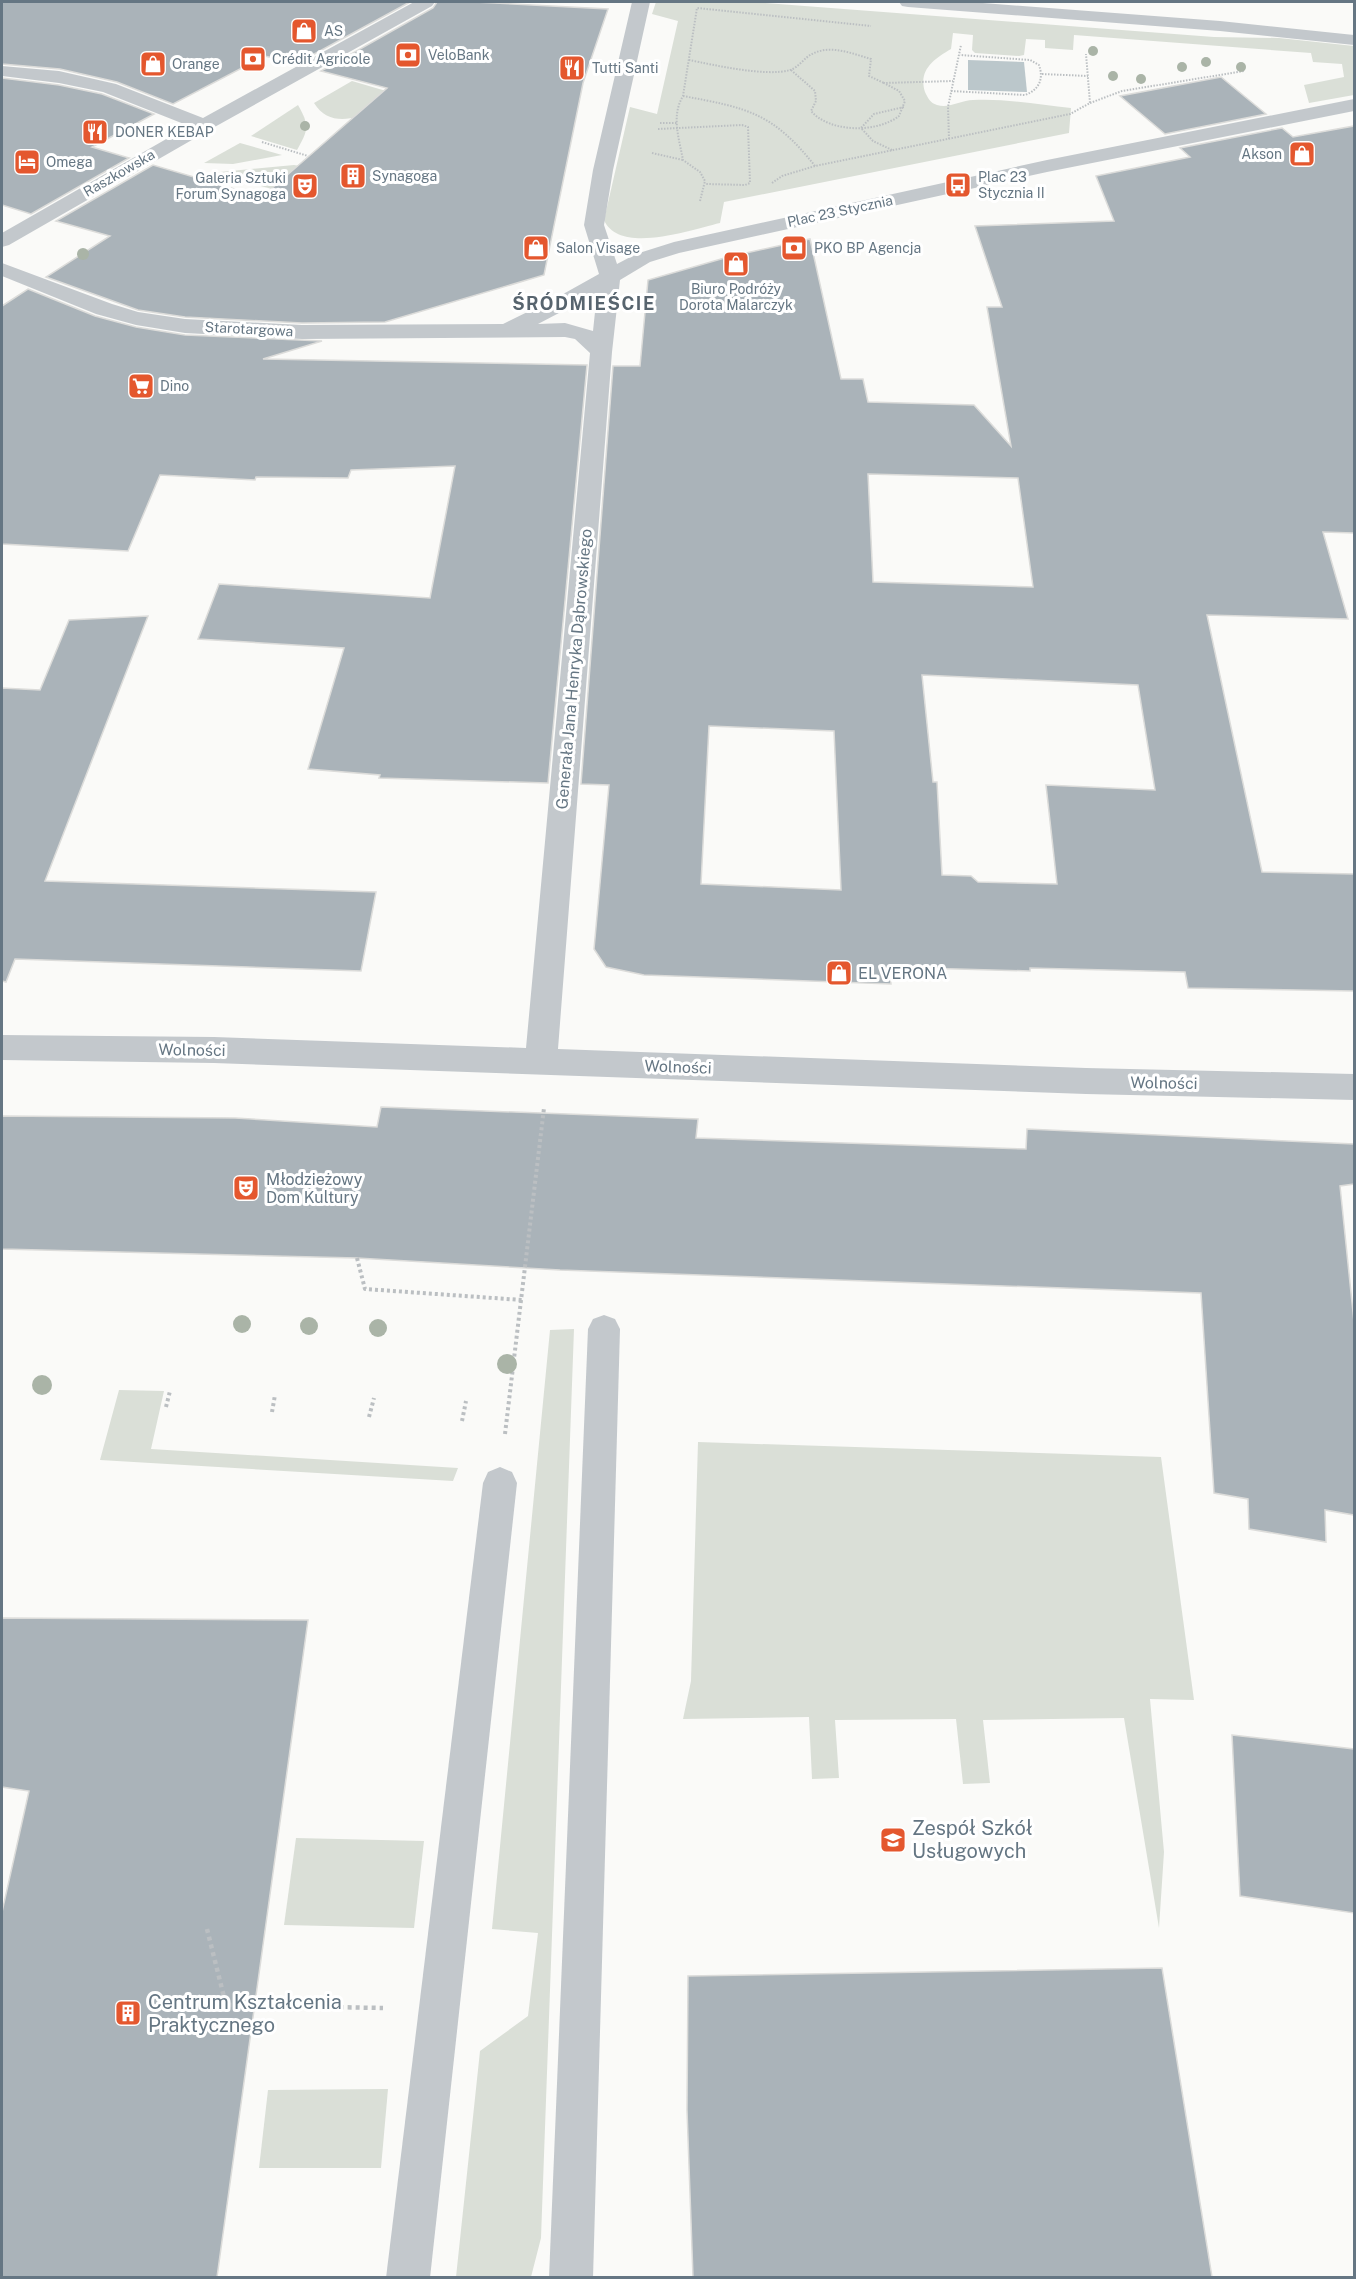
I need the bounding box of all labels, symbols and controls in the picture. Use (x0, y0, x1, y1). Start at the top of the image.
shop icon: AS (289, 16, 319, 46)
place label: AS (324, 23, 343, 39)
bank icon: VeloBank (393, 40, 423, 70)
bank icon: Crédit Agricole (238, 44, 268, 74)
place label: VeloBank (428, 47, 490, 63)
shop icon: Orange (138, 49, 168, 79)
place label: Crédit Agricole (272, 51, 370, 67)
restaurant icon: Tutti Santi (557, 53, 587, 83)
place label: Orange (172, 56, 220, 72)
place label: Tutti Santi (592, 60, 658, 76)
restaurant icon: DONER KEBAP (80, 117, 110, 147)
place label: DONER KEBAP (115, 124, 214, 140)
shop icon: Akson (1287, 139, 1317, 169)
street label: Raszkowska (81, 146, 157, 200)
place label: Akson (1241, 146, 1282, 162)
hotel icon: Omega (12, 147, 42, 177)
place label: Omega (46, 154, 92, 170)
building icon: Synagoga (338, 161, 368, 191)
place label: Synagoga (372, 168, 437, 184)
place label: Plac 23 Stycznia II (978, 169, 1045, 201)
place label: Galeria Sztuki Forum Synagoga (175, 170, 286, 202)
bus stop icon: Plac 23 Stycznia II (943, 170, 973, 200)
theatre icon: Galeria Sztuki Forum Synagoga (290, 171, 320, 201)
street label: Plac 23 Stycznia (786, 192, 894, 230)
shop icon: Salon Visage (521, 233, 551, 263)
bank icon: PKO BP Agencja (779, 233, 809, 263)
place label: Salon Visage (556, 240, 640, 256)
place label: PKO BP Agencja (814, 240, 921, 256)
shop icon: Biuro Podróży Dorota Malarczyk (721, 249, 751, 279)
place label: Biuro Podróży Dorota Malarczyk (679, 281, 793, 313)
district label: ŚRÓDMIEŚCIE (512, 292, 656, 314)
street label: Starotargowa (204, 319, 294, 339)
supermarket icon: Dino (126, 371, 156, 401)
place label: Dino (160, 378, 189, 394)
street label: Generała Jana Henryka Dąbrowskiego (552, 528, 596, 810)
shop icon: EL VERONA (824, 958, 854, 988)
place label: EL VERONA (858, 964, 947, 983)
street label: Wolności (158, 1040, 226, 1060)
street label: Wolności (644, 1056, 712, 1078)
street label: Wolności (1130, 1073, 1198, 1093)
place label: Młodzieżowy Dom Kultury (266, 1170, 363, 1207)
theatre icon: Młodzieżowy Dom Kultury (231, 1173, 261, 1203)
place label: Zespół Szkół Usługowych (912, 1816, 1033, 1863)
school or university icon: Zespół Szkół Usługowych (878, 1825, 908, 1855)
place label: Centrum Kształcenia Praktycznego (148, 1990, 342, 2037)
building icon: Centrum Kształcenia Praktycznego (113, 1998, 143, 2028)

